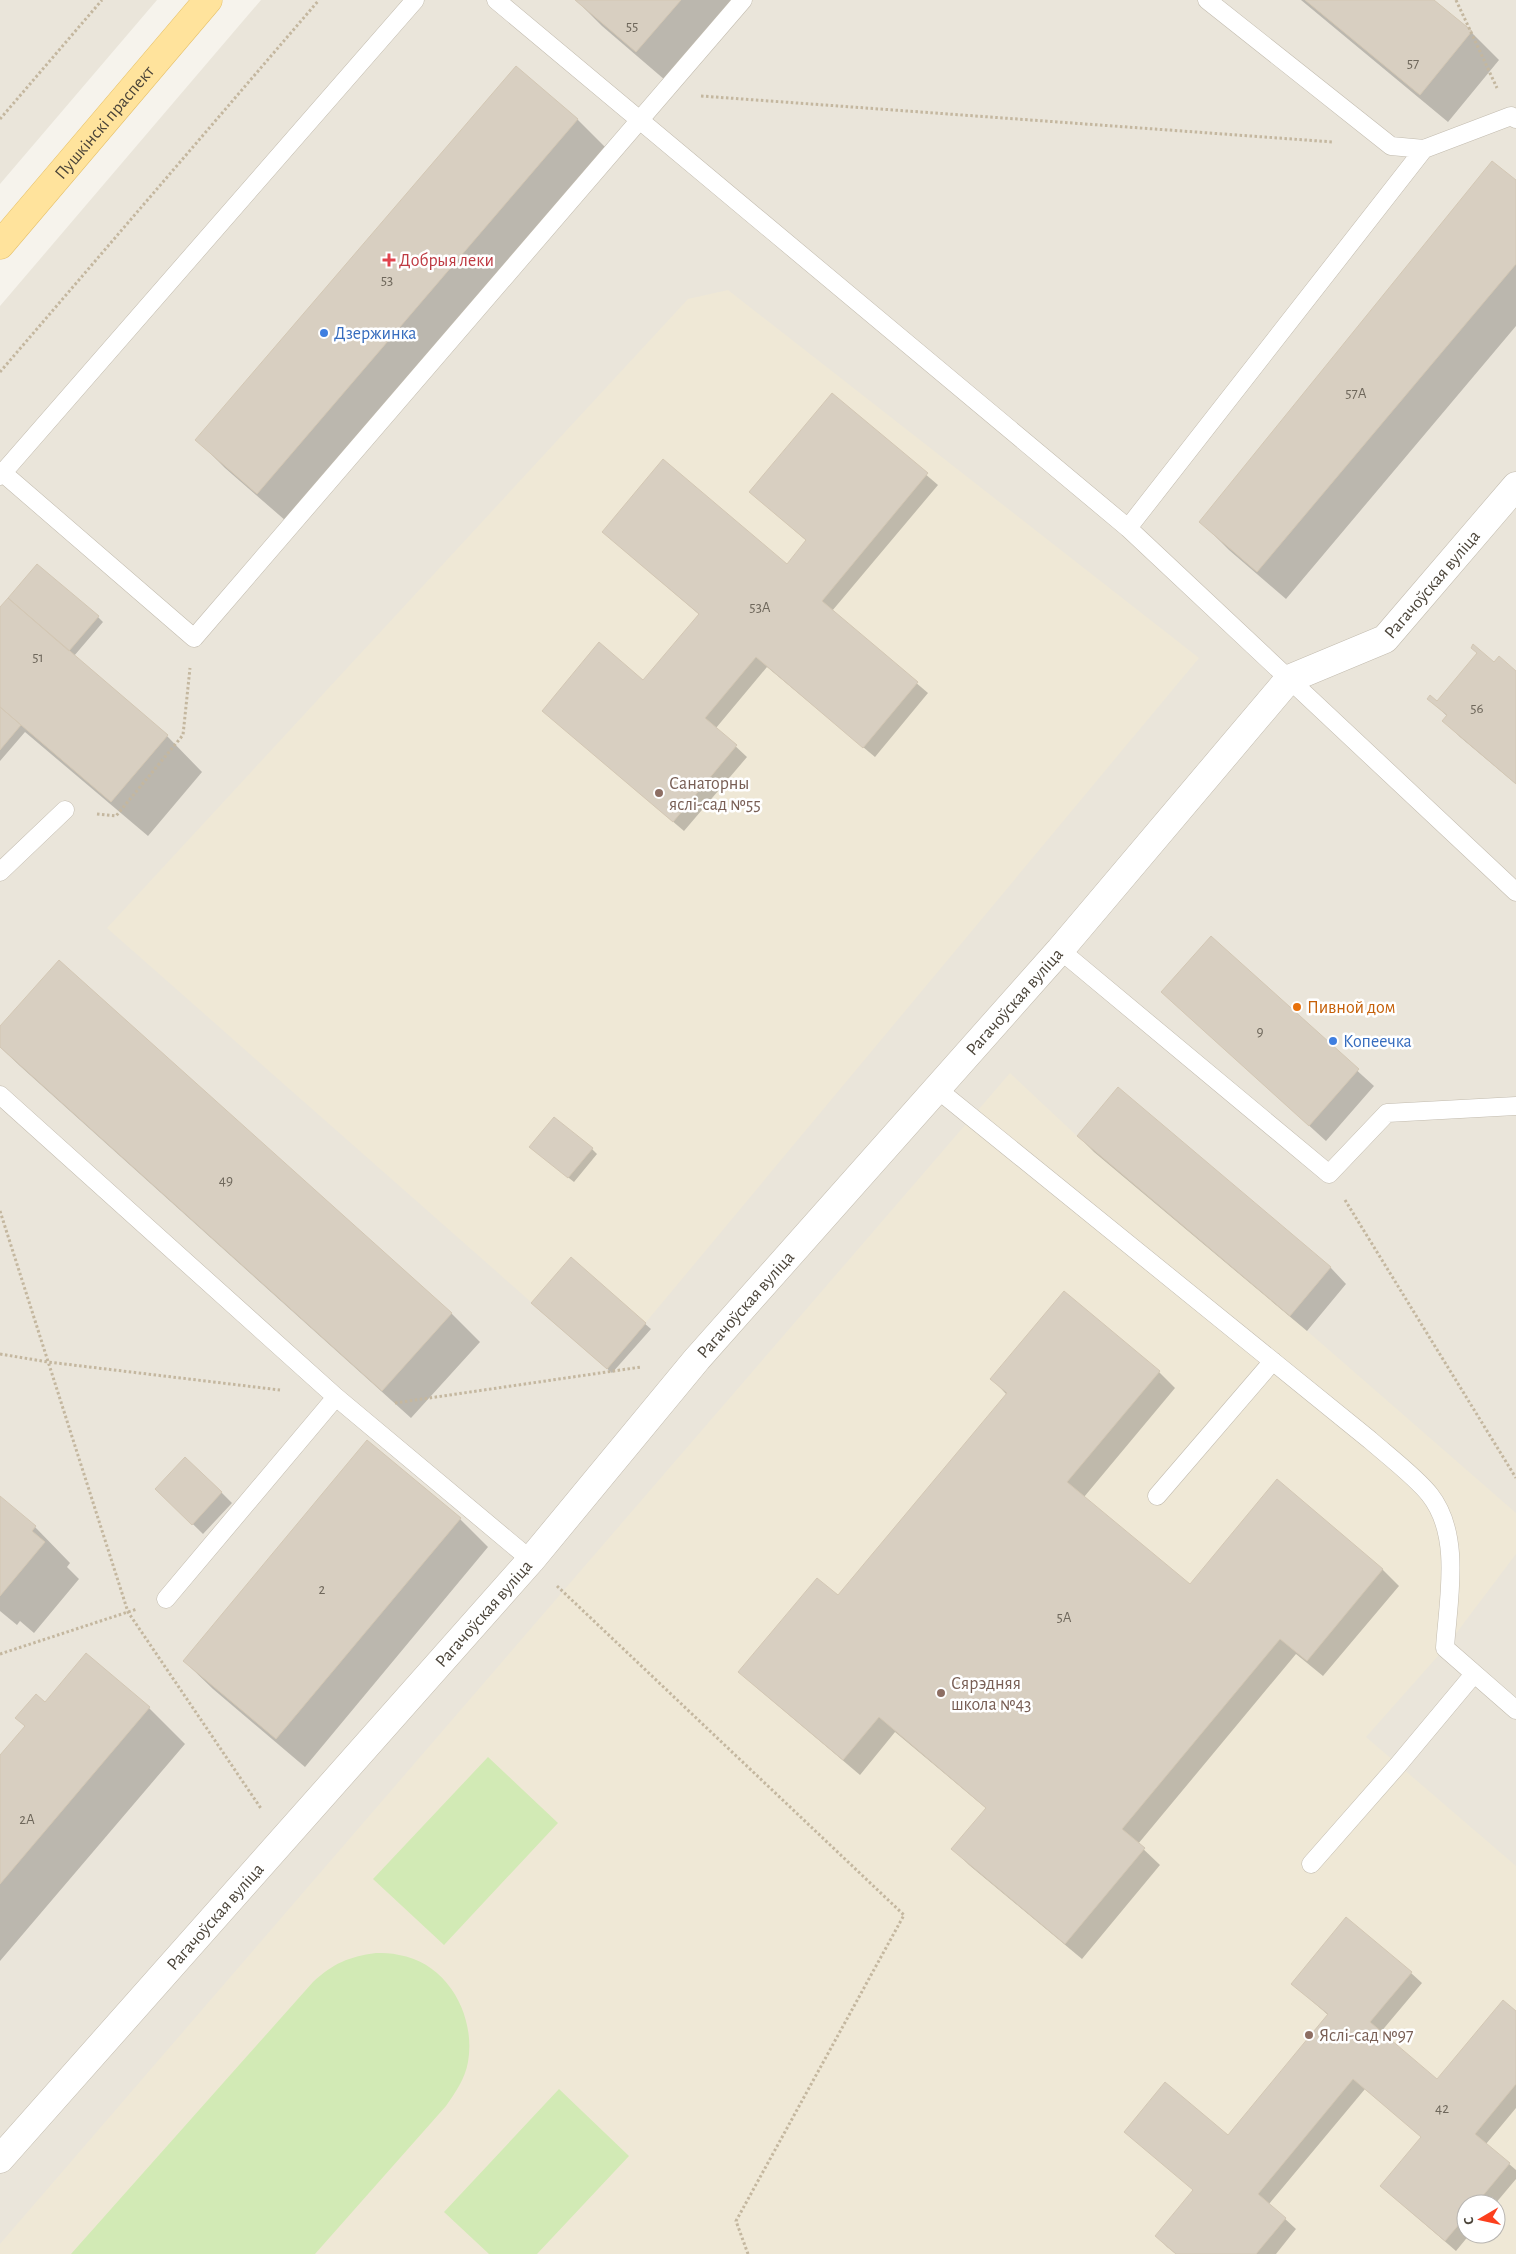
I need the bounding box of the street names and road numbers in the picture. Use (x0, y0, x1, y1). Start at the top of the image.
street label: Пушкінскі праспект (52, 62, 158, 183)
street label: Рагачоўская вуліца (1382, 527, 1484, 642)
street label: Рагачоўская вуліца (963, 945, 1067, 1059)
street label: Рагачоўская вуліца (694, 1248, 798, 1362)
street label: Рагачоўская вуліца (432, 1557, 536, 1671)
street label: Рагачоўская вуліца (164, 1860, 268, 1974)

